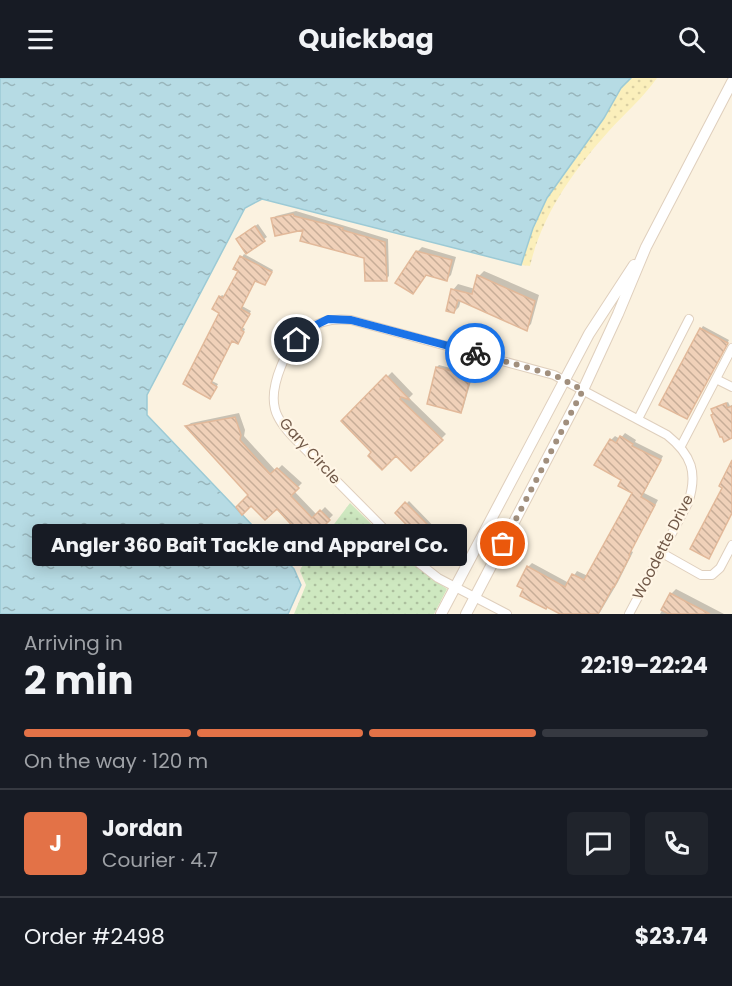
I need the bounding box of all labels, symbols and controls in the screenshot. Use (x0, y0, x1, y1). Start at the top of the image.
text: Quickbag (298, 20, 434, 57)
icon: menu (24, 23, 57, 56)
icon: search (675, 23, 708, 56)
pin (271, 314, 322, 365)
icon: home (280, 323, 313, 356)
courier (445, 323, 505, 383)
icon: bike (459, 337, 492, 370)
street label: Gary Circle (275, 413, 346, 488)
street label: Woodette Drive (627, 491, 698, 603)
pin (477, 518, 528, 569)
callout: Angler 360 Bait Tackle and Apparel Co. (32, 523, 467, 565)
icon: bag (486, 527, 519, 560)
text: Angler 360 Bait Tackle and Apparel Co. (51, 531, 448, 559)
text: Arriving in (24, 629, 123, 657)
text: 22:19–22:24 (581, 650, 708, 681)
text: 2 min (24, 653, 134, 708)
text: On the way · 120 m (24, 747, 208, 775)
button: chat (567, 812, 630, 875)
button: phone (645, 812, 708, 875)
text: Jordan (102, 813, 183, 844)
text: J (49, 828, 62, 859)
text: Courier · 4.7 (102, 846, 218, 874)
text: Order #2498 (24, 921, 165, 952)
text: $23.74 (635, 921, 708, 952)

